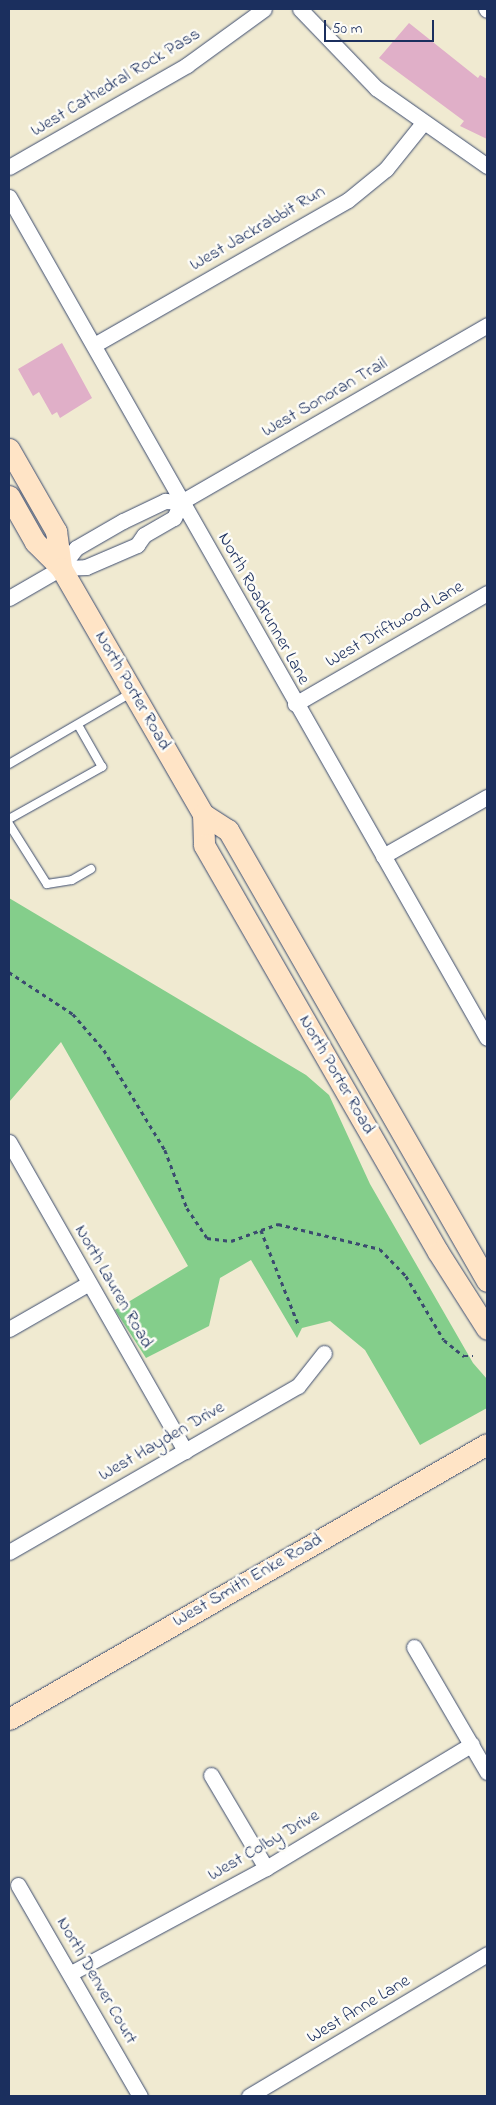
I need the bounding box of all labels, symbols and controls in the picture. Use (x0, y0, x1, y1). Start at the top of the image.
scale bar (326, 10, 436, 42)
text: 50 m (332, 18, 362, 40)
street label: West Cathedral Rock Pass (27, 24, 205, 142)
street label: West Jackrabbit Run (186, 181, 330, 277)
street label: West Sonoran Trail (258, 353, 392, 443)
street label: North Roadrunner Lane (212, 529, 314, 689)
street label: West Driftwood Lane (322, 577, 468, 673)
street label: North Porter Road (89, 628, 175, 754)
street label: North Porter Road (293, 1012, 379, 1138)
street label: North Lauren Road (69, 1221, 157, 1353)
street label: West Hayden Drive (95, 1397, 229, 1487)
street label: West Smith Enke Road (169, 1529, 327, 1633)
street label: West Colby Drive (204, 1805, 324, 1887)
street label: North Denver Court (51, 1914, 141, 2048)
street label: West Anne Lane (304, 1971, 414, 2049)

